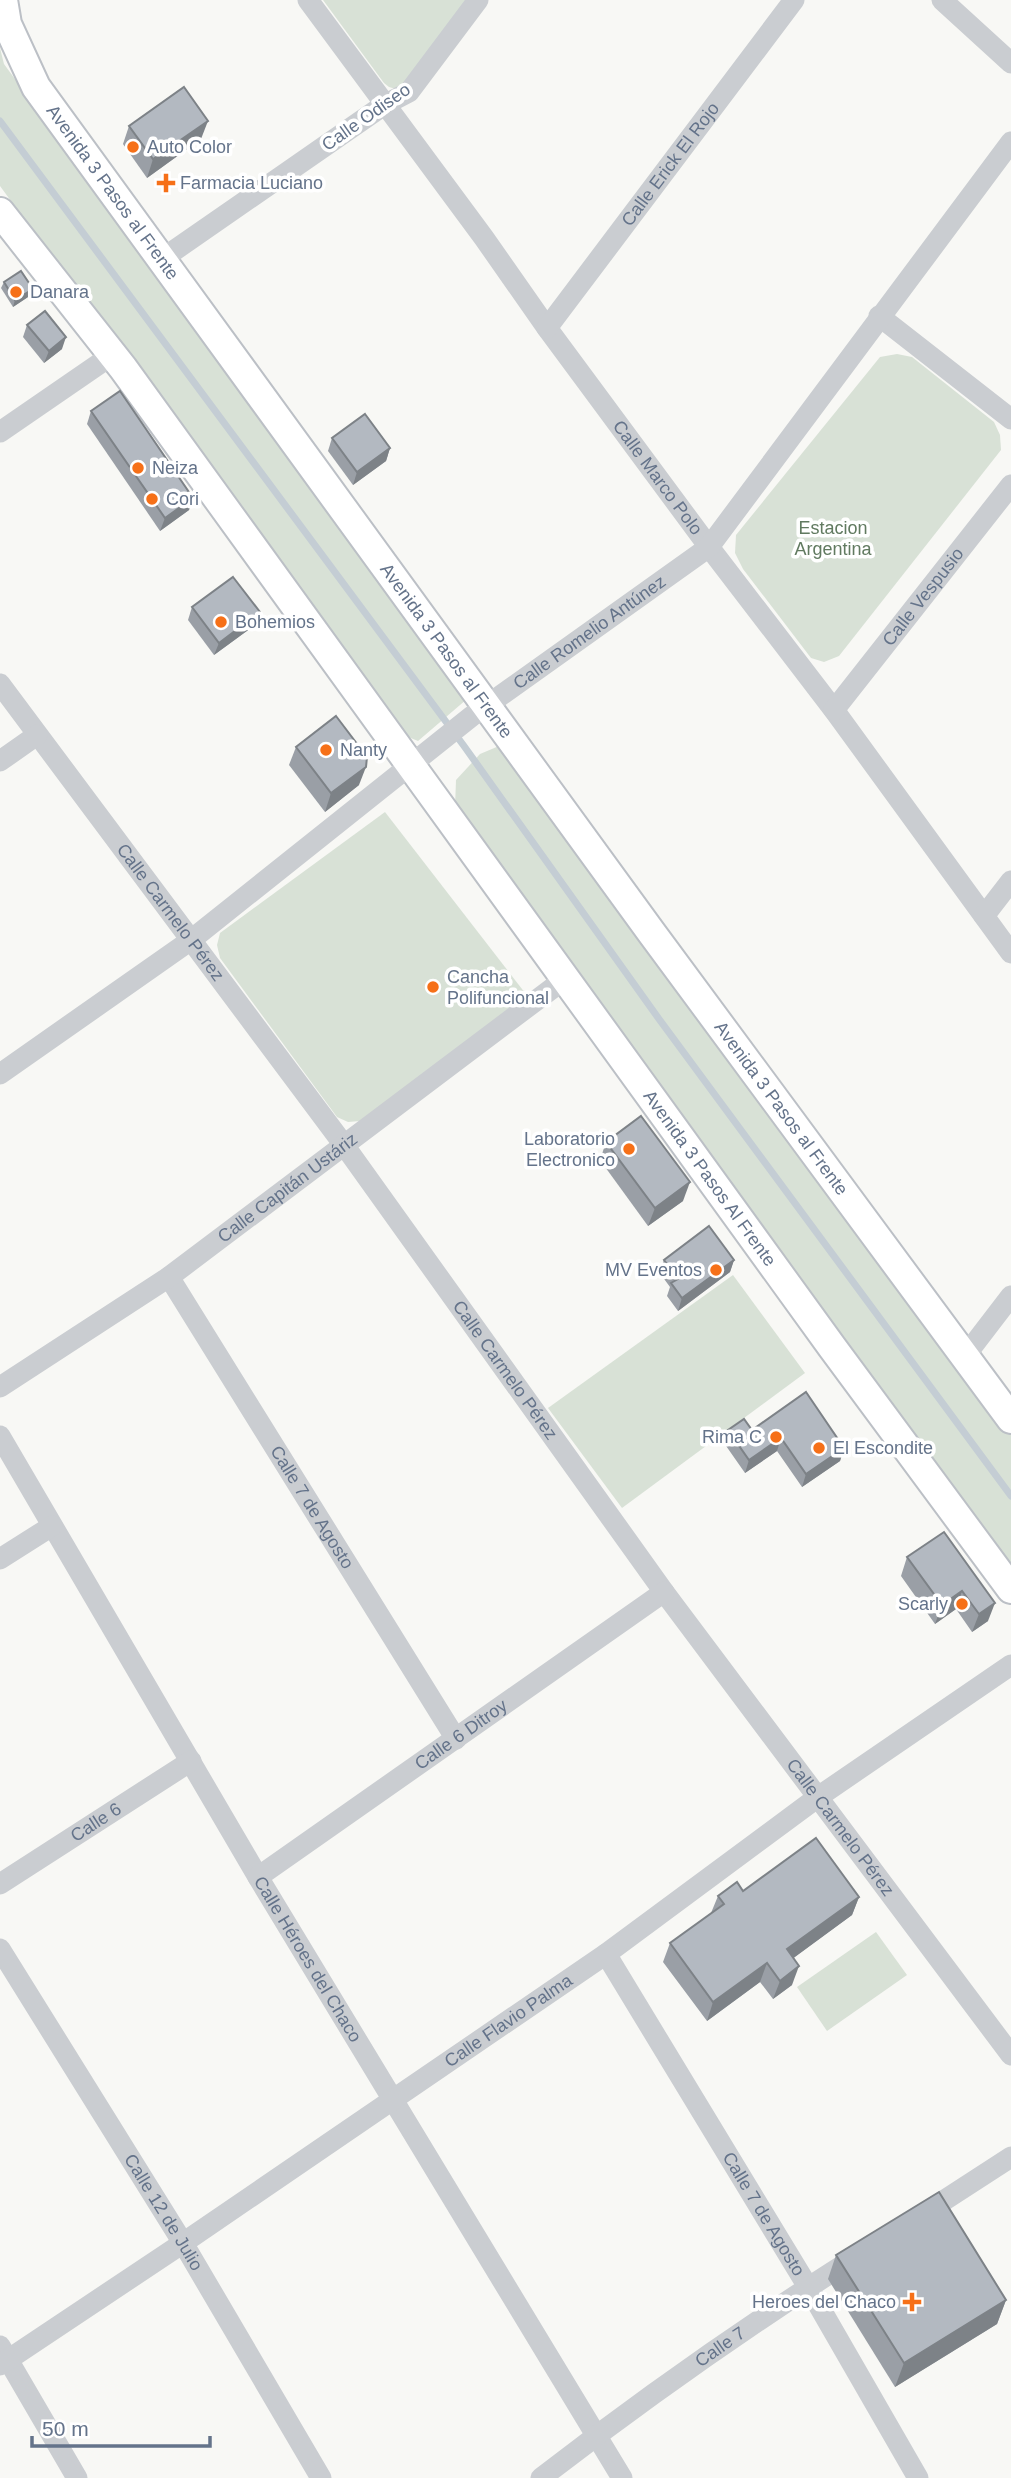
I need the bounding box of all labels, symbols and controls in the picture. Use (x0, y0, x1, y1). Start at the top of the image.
street label: Calle Odiseo (318, 79, 414, 155)
street label: Calle Erick El Rojo (617, 99, 723, 230)
street label: Avenida 3 Pasos al Frente (43, 101, 183, 284)
place label: Auto Color (147, 137, 232, 157)
marker: Auto Color (125, 139, 141, 155)
place label: Farmacia Luciano (180, 173, 323, 193)
marker: Farmacia Luciano (158, 175, 174, 191)
place label: Danara (30, 282, 90, 302)
marker: Danara (8, 284, 24, 300)
street label: Calle Marco Polo (609, 417, 707, 539)
place label: Neiza (152, 458, 199, 478)
marker: Neiza (130, 460, 146, 476)
place label: Cori (166, 489, 199, 509)
marker: Cori (144, 491, 160, 507)
park label: Estacion Argentina (794, 518, 873, 559)
street label: Calle Vespusio (878, 544, 968, 650)
street label: Avenida 3 Pasos al Frente (376, 560, 516, 742)
street label: Calle Romelio Antúnez (510, 571, 669, 693)
place label: Bohemios (235, 612, 315, 632)
marker: Bohemios (213, 614, 229, 630)
place label: Nanty (340, 740, 387, 760)
marker: Nanty (318, 742, 334, 758)
street label: Calle Carmelo Pérez (113, 840, 228, 985)
place label: Cancha Polifuncional (447, 967, 549, 1008)
marker: Cancha Polifuncional (425, 979, 441, 995)
street label: Avenida 3 Pasos al Frente (711, 1018, 852, 1199)
street label: Avenida 3 Pasos Al Frente (639, 1086, 780, 1270)
street label: Calle Capitán Ustáriz (214, 1129, 361, 1247)
place label: Laboratorio Electronico (524, 1129, 615, 1170)
marker: Laboratorio Electronico (621, 1141, 637, 1157)
place label: MV Eventos (605, 1260, 702, 1280)
marker: MV Eventos (708, 1262, 724, 1278)
street label: Calle Carmelo Pérez (449, 1297, 562, 1443)
place label: Rima C (702, 1427, 762, 1447)
marker: Rima C (768, 1429, 784, 1445)
place label: El Escondite (833, 1438, 933, 1458)
marker: El Escondite (811, 1440, 827, 1456)
street label: Calle 7 de Agosto (266, 1442, 358, 1572)
place label: Scarly (898, 1594, 948, 1614)
marker: Scarly (954, 1596, 970, 1612)
street label: Calle 6 Ditroy (411, 1695, 511, 1774)
street label: Calle Carmelo Pérez (783, 1755, 898, 1900)
street label: Calle 6 (67, 1799, 125, 1846)
street label: Calle Héroes del Chaco (250, 1873, 366, 2046)
street label: Calle Flavio Palma (441, 1970, 577, 2071)
street label: Calle 7 de Agosto (719, 2148, 809, 2279)
street label: Calle 12 de Julio (120, 2150, 207, 2274)
place label: Heroes del Chaco (752, 2292, 896, 2312)
marker: Heroes del Chaco (902, 2292, 922, 2312)
street label: Calle 7 (691, 2323, 749, 2371)
scale bar (32, 2404, 210, 2448)
text: 50 m (42, 2417, 89, 2440)

